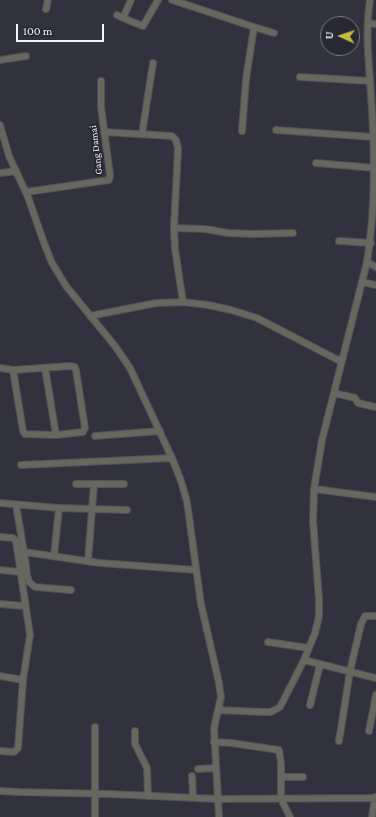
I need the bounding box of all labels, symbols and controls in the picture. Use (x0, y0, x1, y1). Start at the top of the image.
scale bar (18, 16, 106, 42)
north arrow (320, 16, 360, 56)
text: 100 m (23, 24, 52, 38)
text: U (323, 31, 335, 39)
street label: Gang Damai (87, 125, 105, 175)

